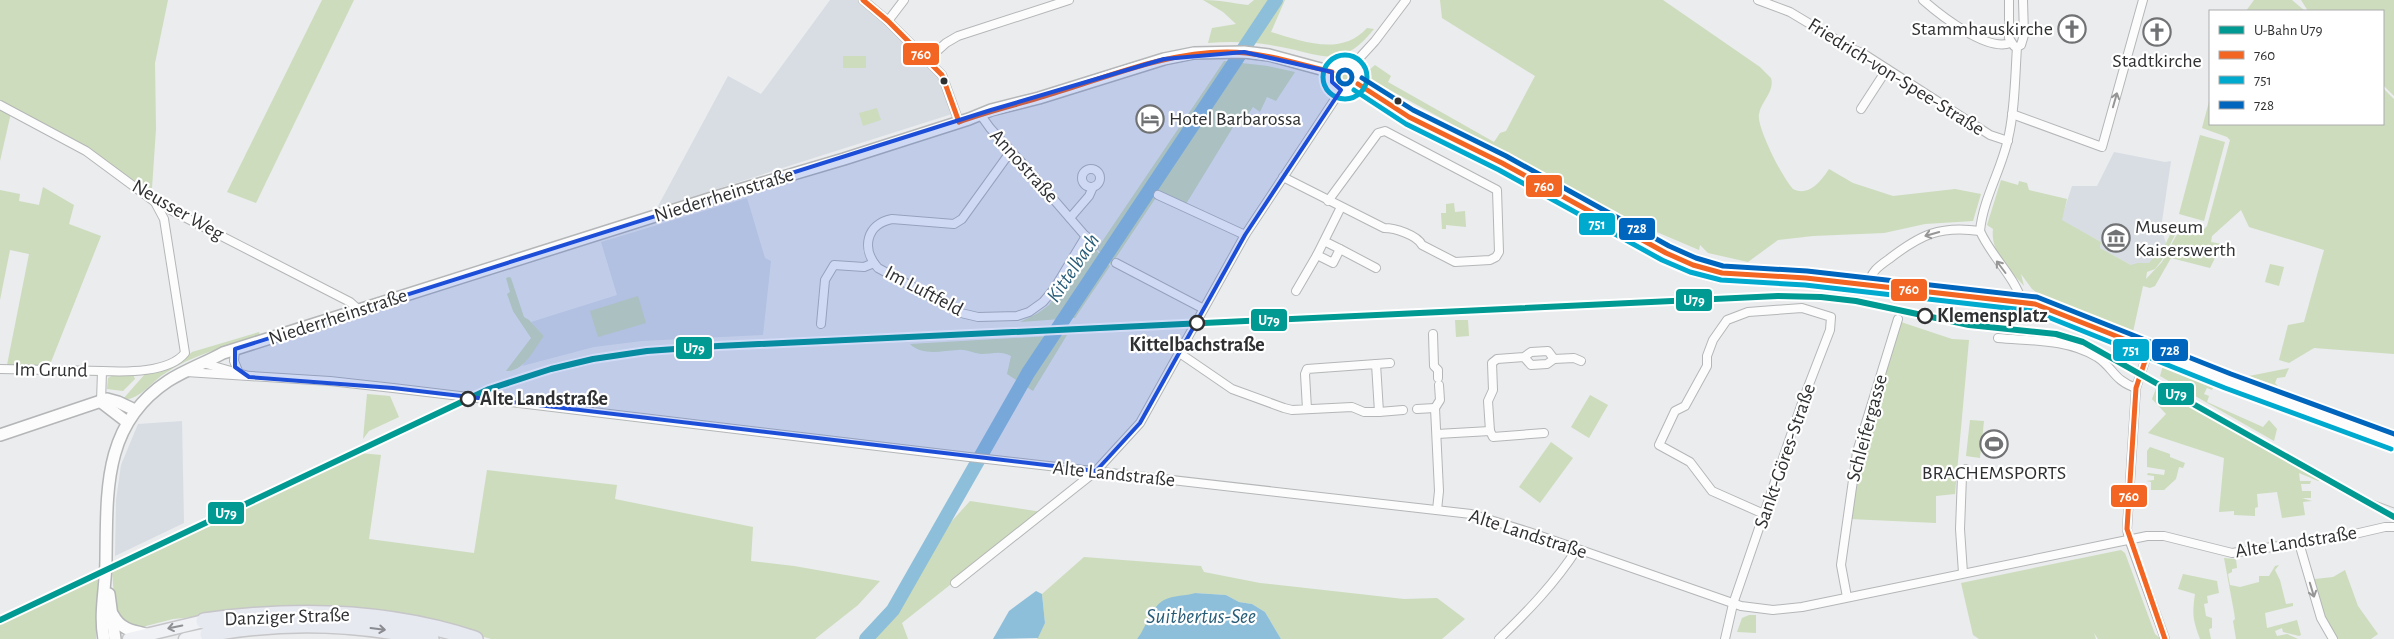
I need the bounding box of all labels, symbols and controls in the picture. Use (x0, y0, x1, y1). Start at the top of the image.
legend (2209, 10, 2384, 125)
church icon: Stammhauskirche (2057, 14, 2087, 44)
street label: Friedrich-von-Spee-Straße (1804, 15, 1988, 139)
church icon: Stadtkirche (2142, 17, 2172, 47)
place label: Stammhauskirche (1911, 19, 2053, 39)
text: U-Bahn U79 (2254, 23, 2323, 38)
line badge: 760 (902, 42, 940, 66)
text: 760 (911, 48, 931, 62)
text: 760 (2254, 48, 2275, 63)
place label: Stadtkirche (2112, 51, 2202, 71)
text: 751 (2254, 73, 2272, 88)
unlabelled marker (939, 76, 949, 86)
one-way arrow (2110, 93, 2120, 109)
unlabelled marker (1393, 96, 1403, 106)
text: 728 (2254, 98, 2274, 113)
hotel icon: Hotel Barbarossa (1135, 104, 1165, 134)
place label: Hotel Barbarossa (1169, 109, 1302, 129)
street label: Annostraße (986, 125, 1062, 207)
street label: Niederrheinstraße (652, 164, 796, 226)
line badge: 760 (1525, 174, 1563, 198)
street label: Neusser Weg (129, 176, 227, 244)
text: 760 (1534, 180, 1554, 194)
line badge: 751 (1578, 212, 1616, 236)
line badge: 728 (1618, 217, 1656, 241)
place label: Museum Kaiserswerth (2135, 217, 2236, 260)
text: 751 (1588, 218, 1606, 232)
text: 728 (1627, 222, 1647, 236)
museum icon: Museum Kaiserswerth (2101, 223, 2131, 253)
one-way arrow (1924, 229, 1940, 239)
water label: Kittelbach (1043, 230, 1103, 306)
one-way arrow (1996, 260, 2006, 274)
street label: Im Luftfeld (882, 262, 966, 320)
line badge: 760 (1890, 278, 1928, 302)
text: 760 (1899, 283, 1919, 297)
street label: Niederrheinstraße (266, 285, 410, 349)
line badge: U79 (1675, 288, 1713, 312)
text: U79 (1683, 294, 1705, 308)
place label: Klemensplatz (1937, 306, 2048, 326)
line badge: U79 (1250, 308, 1288, 332)
marker: Klemensplatz (1917, 308, 1933, 324)
text: U79 (1258, 314, 1280, 328)
marker: Kittelbachstraße (1189, 315, 1205, 331)
place label: Kittelbachstraße (1129, 335, 1265, 355)
line badge: U79 (675, 336, 713, 360)
line badge: 751 (2112, 338, 2150, 362)
line badge: 728 (2151, 338, 2189, 362)
text: U79 (683, 342, 705, 356)
text: 751 (2122, 344, 2140, 358)
text: 728 (2160, 344, 2180, 358)
street label: Im Grund (14, 359, 88, 381)
street label: Schleifergasse (1843, 372, 1891, 484)
street label: Sankt-Göres-Straße (1751, 381, 1819, 531)
line badge: U79 (2157, 382, 2195, 406)
text: U79 (2165, 388, 2187, 402)
place label: Alte Landstraße (480, 389, 608, 409)
marker: Alte Landstraße (460, 391, 476, 407)
sports icon: BRACHEMSPORTS (1979, 429, 2009, 459)
street label: Alte Landstraße (1052, 458, 1176, 490)
place label: BRACHEMSPORTS (1922, 463, 2066, 483)
line badge: 760 (2110, 484, 2148, 508)
text: 760 (2119, 490, 2139, 504)
line badge: U79 (207, 501, 245, 525)
street label: Alte Landstraße (1467, 506, 1589, 562)
text: U79 (215, 507, 237, 521)
street label: Alte Landstraße (2234, 523, 2358, 561)
one-way arrow (2308, 582, 2318, 598)
street label: Danziger Straße (224, 605, 350, 629)
water label: Suitbertus-See (1146, 606, 1256, 627)
one-way arrow (168, 623, 184, 632)
one-way arrow (370, 624, 386, 634)

